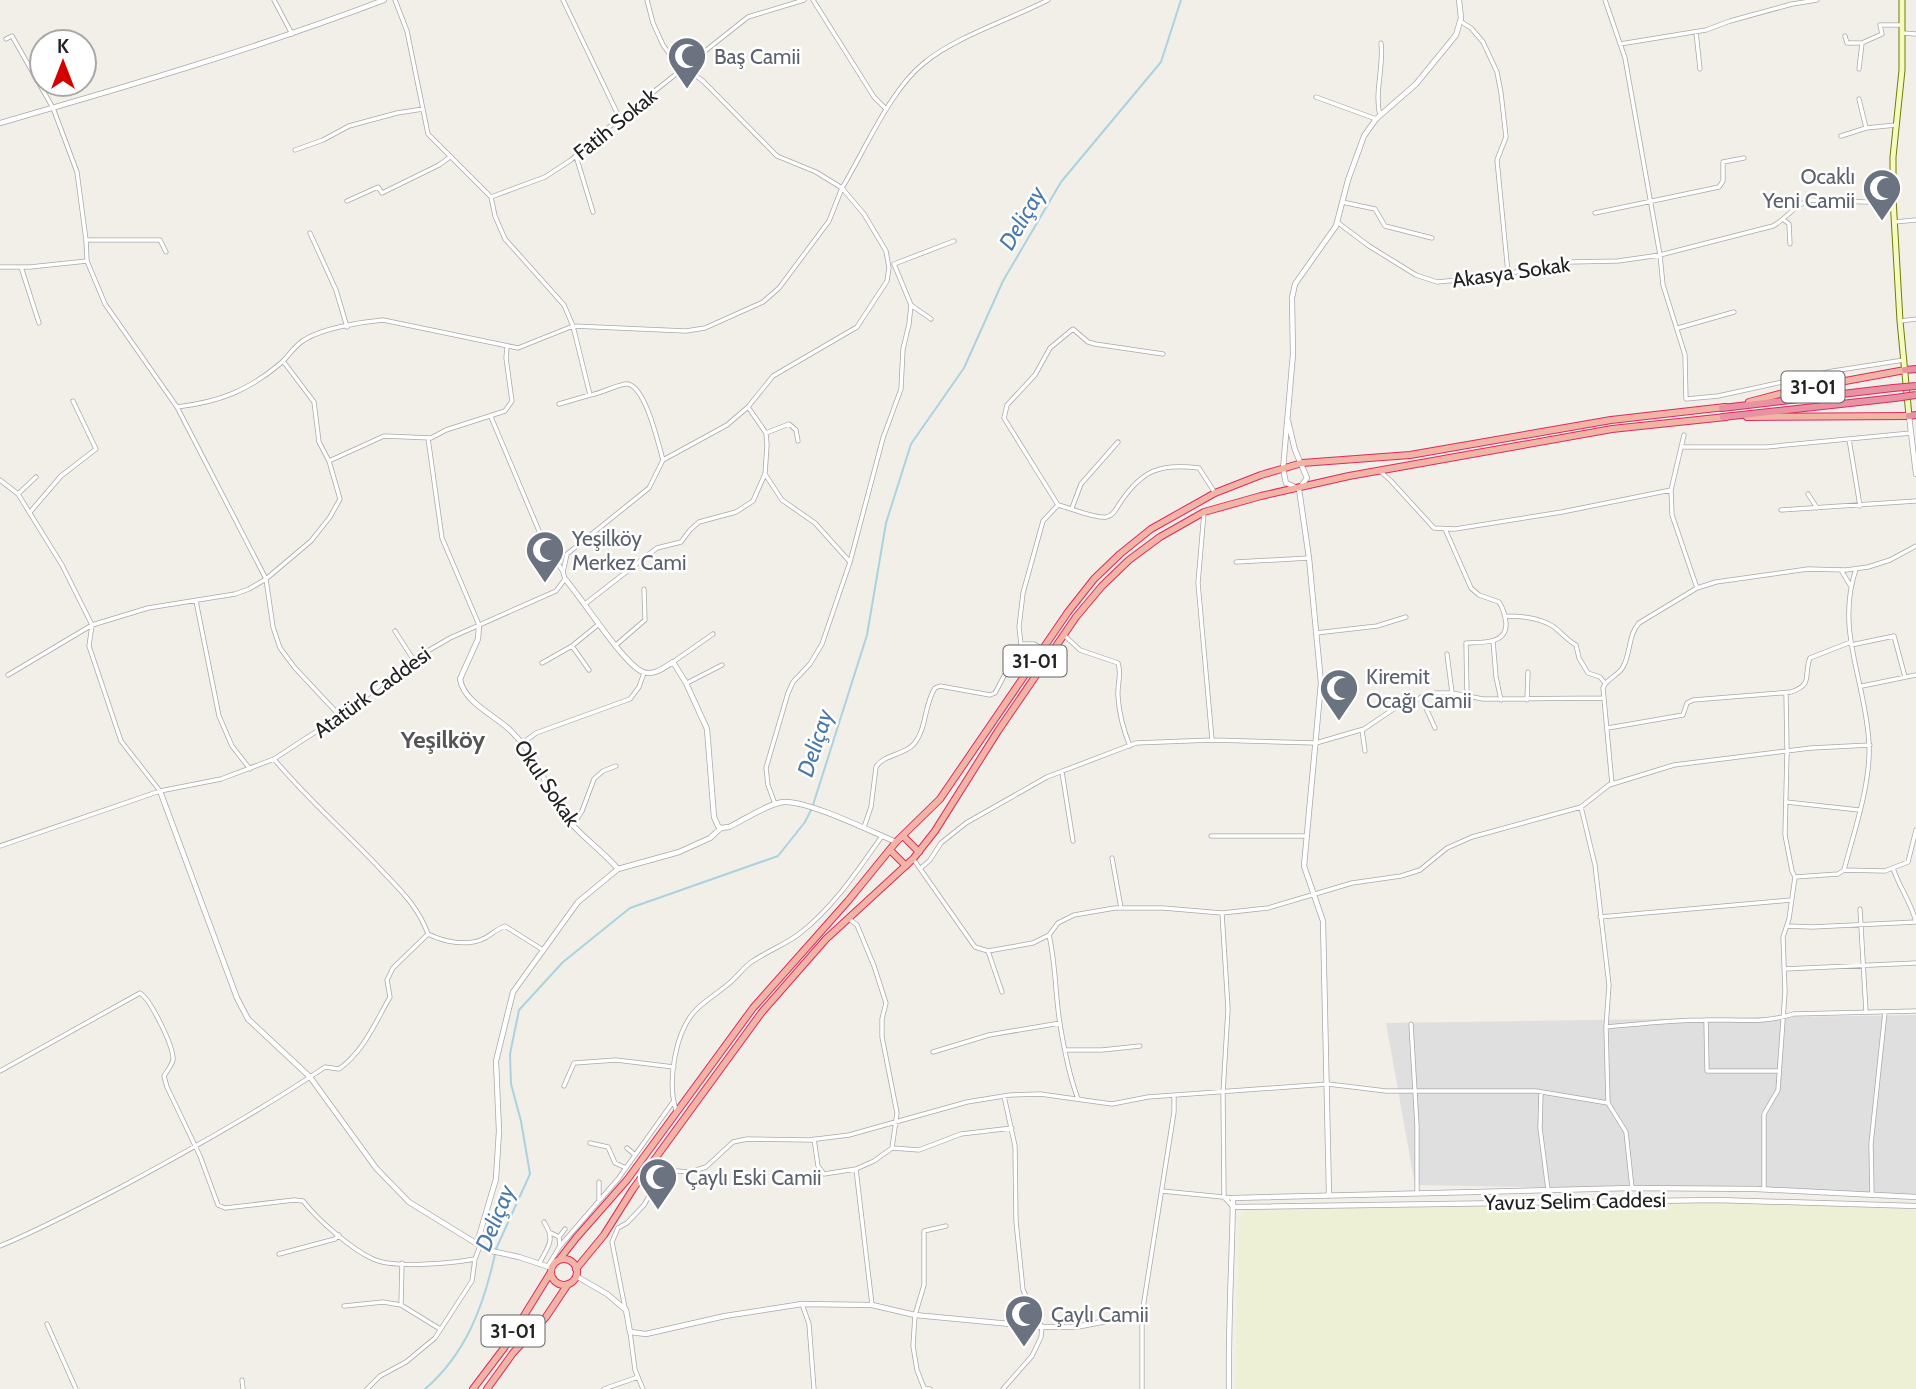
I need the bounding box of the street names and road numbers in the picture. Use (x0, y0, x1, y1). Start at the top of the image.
street label: Fatih Sokak (568, 82, 662, 165)
street label: Akasya Sokak (1450, 251, 1572, 293)
road number: 31-01 (1782, 372, 1844, 402)
street label: Atatürk Caddesi (309, 641, 435, 743)
road number: 31-01 (1004, 646, 1066, 676)
street label: Okul Sokak (509, 735, 585, 831)
street label: Yavuz Selim Caddesi (1483, 1187, 1666, 1215)
road number: 31-01 (482, 1316, 544, 1346)

